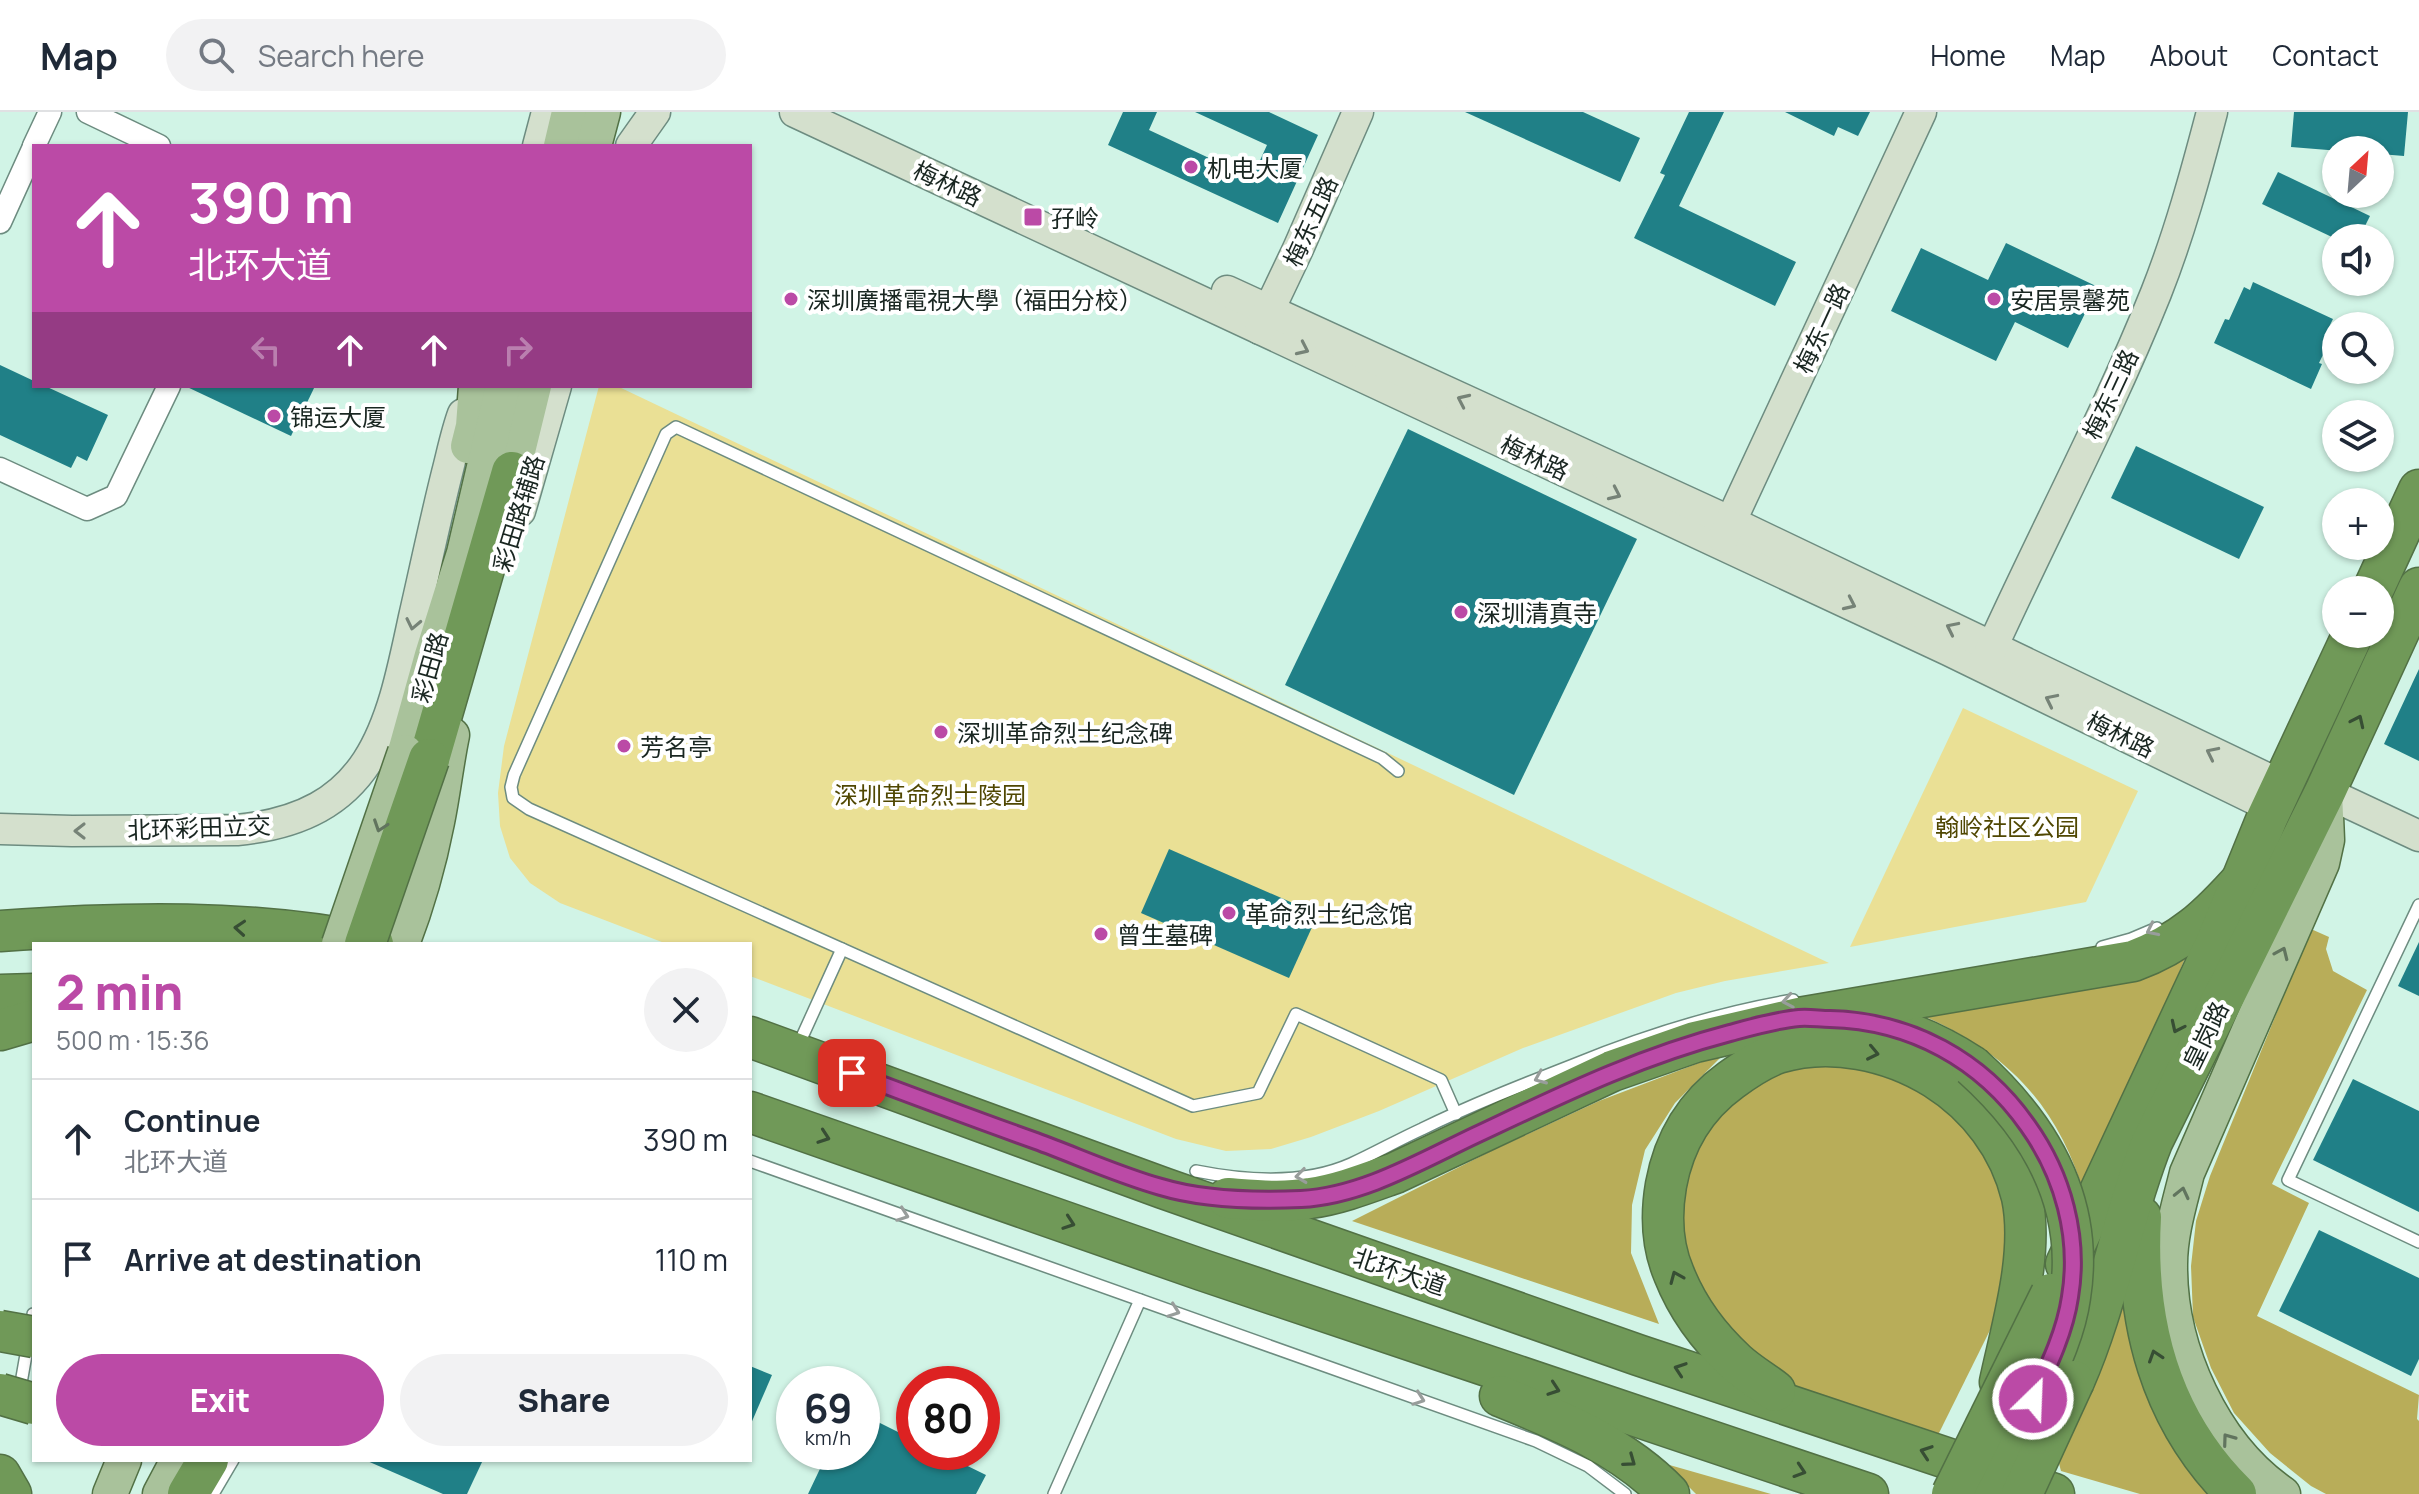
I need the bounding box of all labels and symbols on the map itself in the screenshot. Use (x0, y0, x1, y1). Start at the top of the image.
north arrow (2322, 136, 2394, 208)
place label: 机电大厦 (1207, 151, 1303, 184)
street label: 梅林路 (908, 153, 988, 213)
marker: 机电大厦 (1182, 158, 1200, 176)
street label: 梅东五路 (1275, 170, 1345, 272)
place label: 孖岭 (1051, 201, 1099, 234)
marker: 孖岭 (1022, 206, 1044, 228)
street label: 梅东一路 (1786, 278, 1856, 378)
place label: 深圳廣播電視大學（福田分校） (807, 283, 1143, 316)
place label: 安居景馨苑 (2010, 283, 2130, 316)
marker: 深圳廣播電視大學（福田分校） (782, 290, 800, 308)
marker: 安居景馨苑 (1985, 290, 2003, 308)
one-way arrow (1295, 339, 1309, 355)
street label: 梅东三路 (2075, 344, 2145, 444)
one-way arrow (1457, 393, 1471, 409)
place label: 锦运大厦 (290, 400, 386, 433)
marker: 锦运大厦 (265, 407, 283, 425)
street label: 梅林路 (1495, 427, 1575, 487)
street label: 彩田路辅路 (485, 451, 551, 575)
one-way arrow (1606, 485, 1621, 501)
one-way arrow (1842, 594, 1857, 610)
place label: 深圳清真寺 (1477, 596, 1597, 629)
marker: 深圳清真寺 (1452, 603, 1470, 621)
one-way arrow (405, 617, 422, 630)
one-way arrow (1946, 622, 1960, 638)
street label: 彩田路 (403, 628, 455, 706)
one-way arrow (2045, 694, 2060, 710)
street label: 梅林路 (2081, 703, 2161, 765)
one-way arrow (2348, 715, 2364, 730)
place label: 深圳革命烈士纪念碑 (957, 716, 1173, 749)
marker: 深圳革命烈士纪念碑 (932, 723, 950, 741)
place label: 芳名亭 (640, 730, 712, 763)
marker: 芳名亭 (615, 737, 633, 755)
one-way arrow (2205, 747, 2220, 763)
park label: 深圳革命烈士陵园 (834, 778, 1026, 811)
street label: 北环彩田立交 (126, 808, 272, 846)
park label: 翰岭社区公园 (1935, 810, 2079, 843)
one-way arrow (374, 818, 390, 832)
one-way arrow (73, 822, 86, 840)
place label: 革命烈士纪念馆 (1245, 897, 1413, 930)
marker: 革命烈士纪念馆 (1220, 904, 1238, 922)
place label: 曾生墓碑 (1117, 918, 1213, 951)
one-way arrow (233, 920, 246, 937)
one-way arrow (2146, 920, 2161, 936)
marker: 曾生墓碑 (1092, 925, 1110, 943)
one-way arrow (2272, 947, 2288, 961)
one-way arrow (1781, 991, 1795, 1008)
street label: 皇岗路 (2174, 995, 2236, 1075)
one-way arrow (2171, 1019, 2187, 1033)
pin (818, 1039, 886, 1107)
one-way arrow (1866, 1044, 1880, 1061)
one-way arrow (1534, 1069, 1549, 1085)
one-way arrow (816, 1128, 830, 1144)
one-way arrow (1294, 1167, 1308, 1184)
one-way arrow (2173, 1186, 2190, 1200)
one-way arrow (895, 1205, 909, 1222)
one-way arrow (1061, 1214, 1075, 1230)
street label: 北环大道 (1349, 1240, 1451, 1302)
one-way arrow (1669, 1270, 1686, 1284)
one-way arrow (1166, 1302, 1180, 1318)
one-way arrow (2148, 1350, 2164, 1364)
position arrow (1991, 1357, 2075, 1441)
one-way arrow (1674, 1363, 1688, 1379)
speed limit sign: 80 (896, 1366, 1000, 1470)
one-way arrow (1546, 1379, 1560, 1395)
one-way arrow (1411, 1389, 1425, 1406)
one-way arrow (2223, 1434, 2238, 1448)
one-way arrow (1920, 1446, 1934, 1462)
one-way arrow (1622, 1451, 1636, 1466)
one-way arrow (1792, 1462, 1806, 1478)

